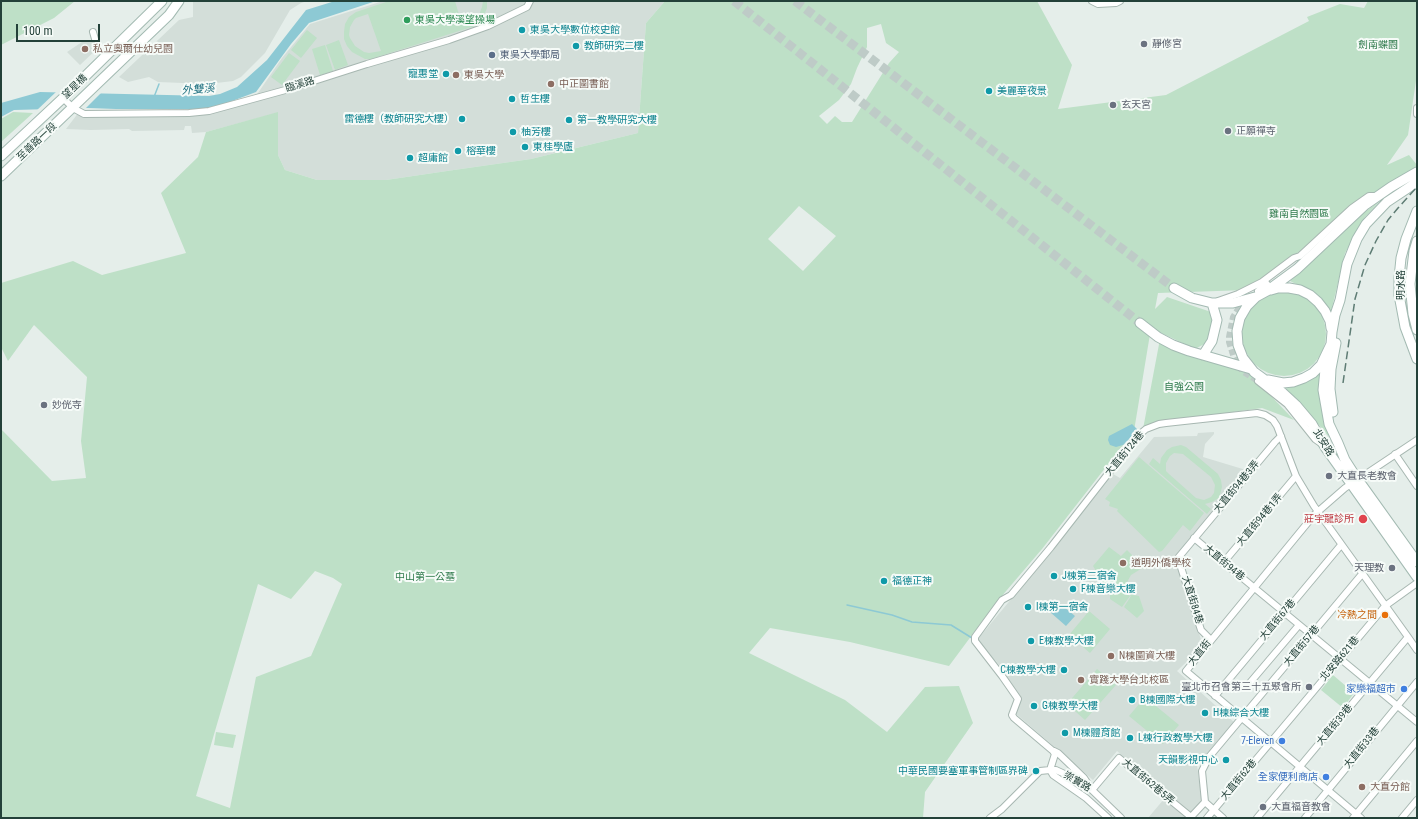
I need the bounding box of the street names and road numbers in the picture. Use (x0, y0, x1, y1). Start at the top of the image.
street label: 望星橋 (60, 72, 90, 102)
street label: 臨溪路 (284, 75, 316, 95)
street label: 至善路一段 (15, 121, 59, 163)
street label: 明水路 (1395, 270, 1407, 300)
street label: 北安路 (1310, 427, 1336, 459)
street label: 大直街124巷 (1103, 429, 1147, 479)
street label: 大直街94巷3弄 (1212, 458, 1262, 516)
street label: 大直街94巷1弄 (1235, 491, 1285, 549)
street label: 大直街94巷 (1201, 542, 1247, 584)
street label: 大直街84巷 (1179, 574, 1205, 626)
street label: 大直街67巷 (1257, 597, 1299, 643)
street label: 大直街57巷 (1281, 623, 1323, 669)
street label: 北安路621巷 (1318, 634, 1362, 684)
street label: 大直街 (1186, 638, 1214, 668)
street label: 大直街39巷 (1314, 702, 1356, 748)
street label: 大直街33巷 (1342, 725, 1382, 771)
street label: 大直街62巷5弄 (1119, 757, 1177, 807)
street label: 大直街62巷 (1218, 757, 1260, 803)
street label: 崇實路 (1061, 769, 1093, 795)

